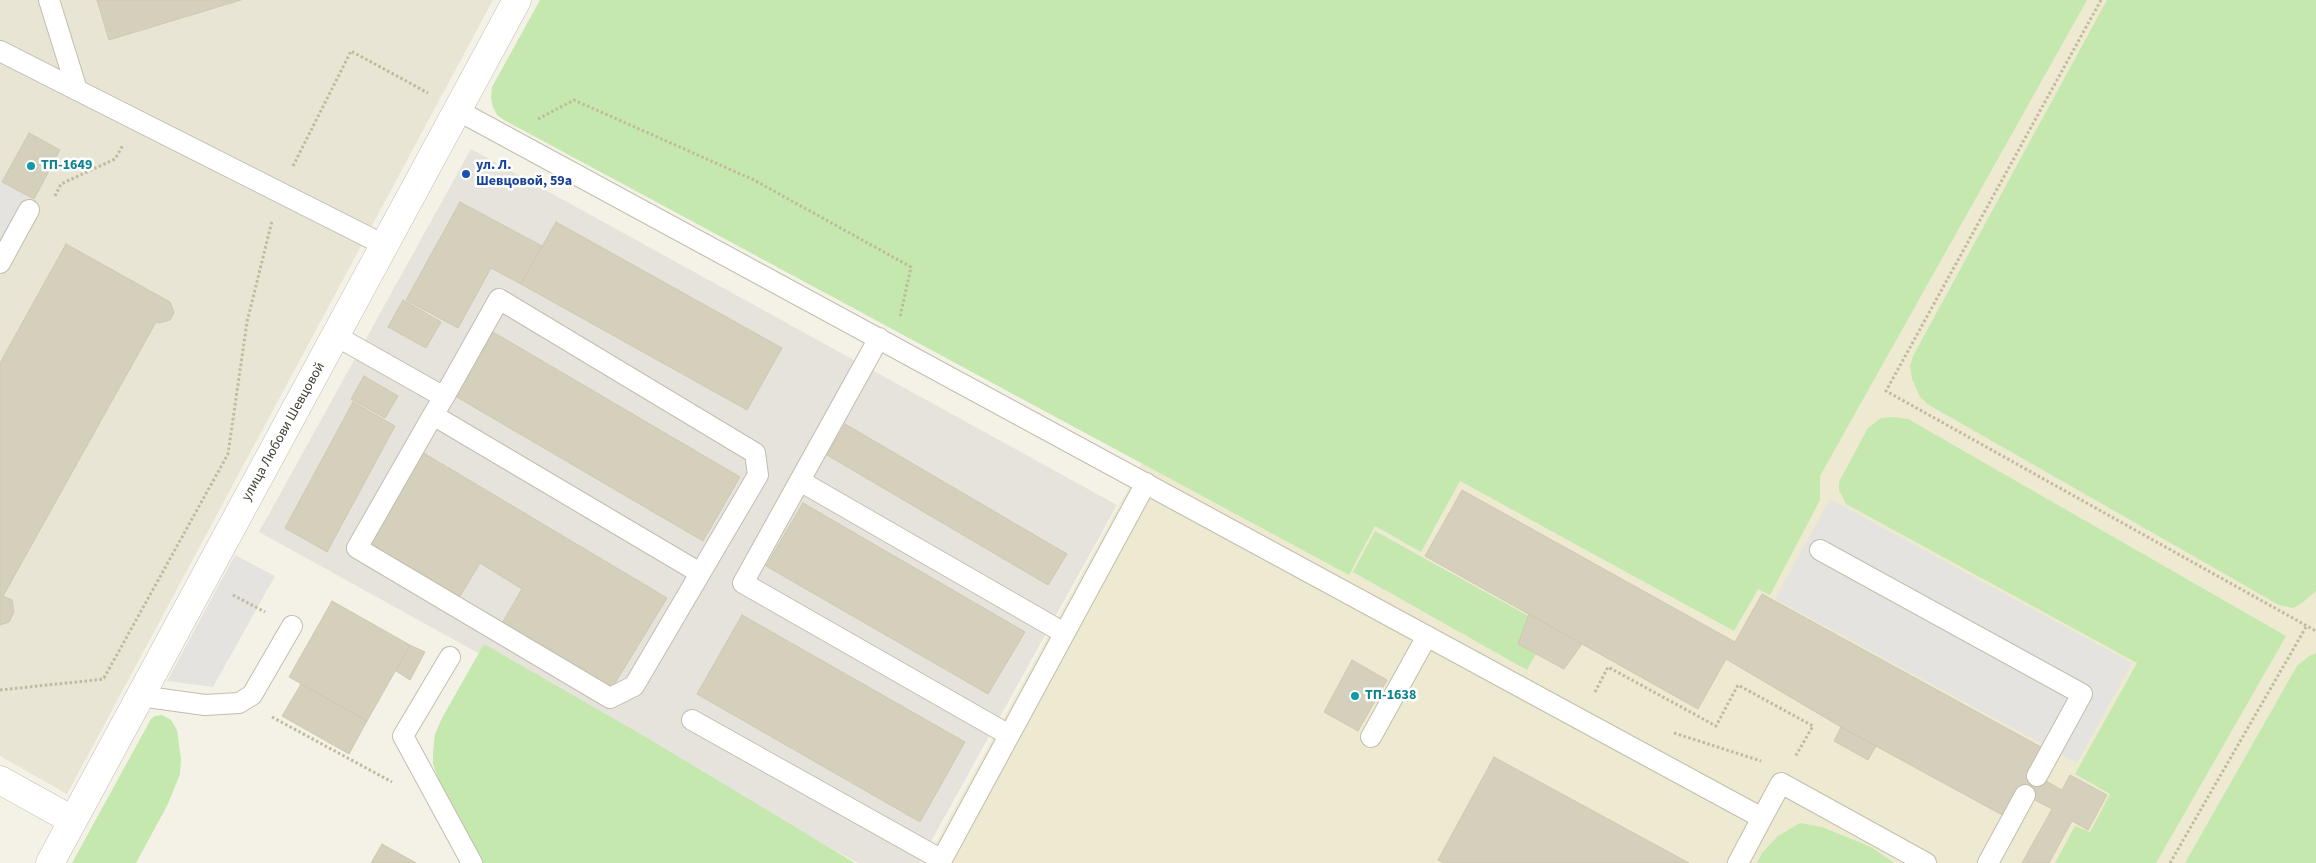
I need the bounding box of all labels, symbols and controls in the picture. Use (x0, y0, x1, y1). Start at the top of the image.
place label: ТП-1649 (41, 158, 92, 174)
place label: ул. Л. Шевцовой, 59а (476, 158, 572, 190)
marker: ТП-1649 (25, 160, 37, 172)
marker: ул. Л. Шевцовой, 59а (460, 168, 472, 180)
street label: улица Любови Шевцовой (239, 360, 329, 504)
place label: ТП-1638 (1365, 688, 1416, 704)
marker: ТП-1638 (1349, 690, 1361, 702)

